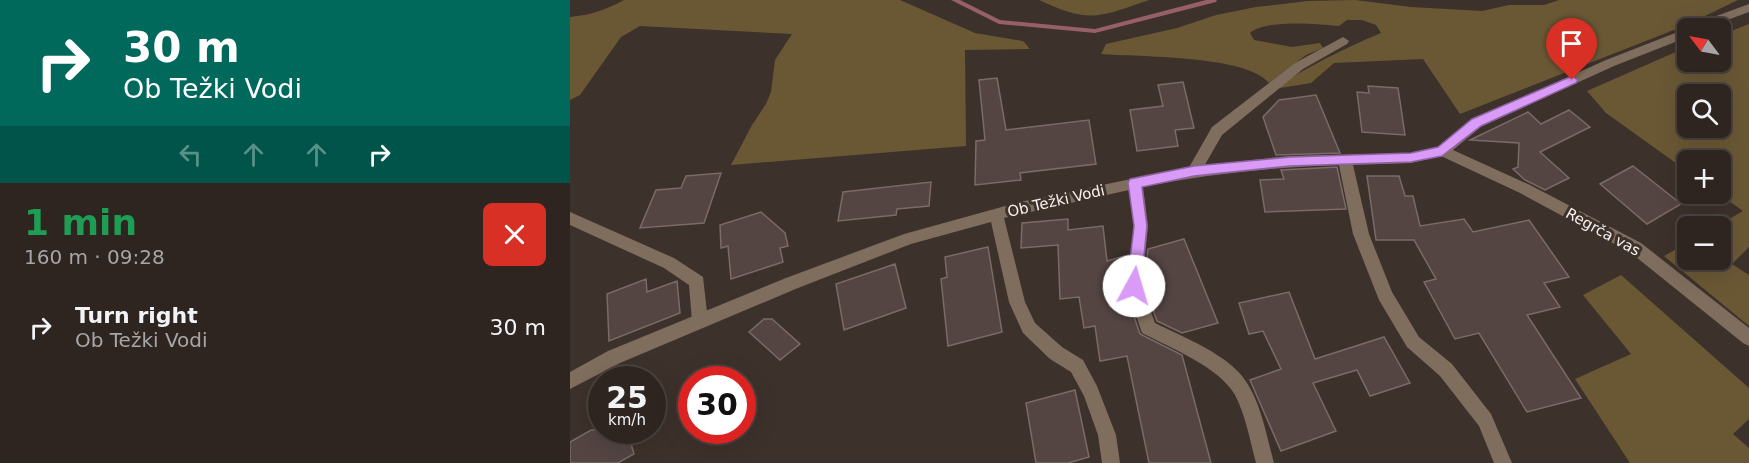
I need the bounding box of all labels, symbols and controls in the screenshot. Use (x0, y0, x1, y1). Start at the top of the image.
pin (1546, 18, 1597, 80)
north arrow (1677, 18, 1731, 72)
map controls (1677, 18, 1731, 270)
text: 30 m (123, 23, 240, 72)
icon: right (24, 24, 102, 102)
icon: arrive (1555, 27, 1588, 60)
text: Ob Težki Vodi (123, 73, 302, 104)
button: search (1677, 84, 1731, 138)
icon: left (174, 138, 207, 171)
icon: ahead (237, 138, 270, 171)
icon: ahead (300, 138, 333, 171)
icon: right (363, 138, 396, 171)
button: + (1677, 150, 1731, 204)
street label: Ob Težki Vodi (1006, 181, 1106, 221)
text: 1 min (24, 202, 137, 243)
button: close (483, 203, 546, 266)
street label: Regrča vas (1563, 204, 1644, 260)
button: − (1677, 216, 1731, 270)
text: 160 m · 09:28 (24, 245, 165, 269)
position arrow (1102, 254, 1166, 318)
text: Turn right (75, 303, 198, 328)
icon: right (24, 311, 57, 344)
text: 30 m (490, 315, 546, 340)
text: Ob Težki Vodi (75, 328, 208, 352)
speed limit sign: 30 (678, 366, 756, 444)
text: 25 (606, 380, 648, 415)
text: km/h (608, 411, 646, 429)

